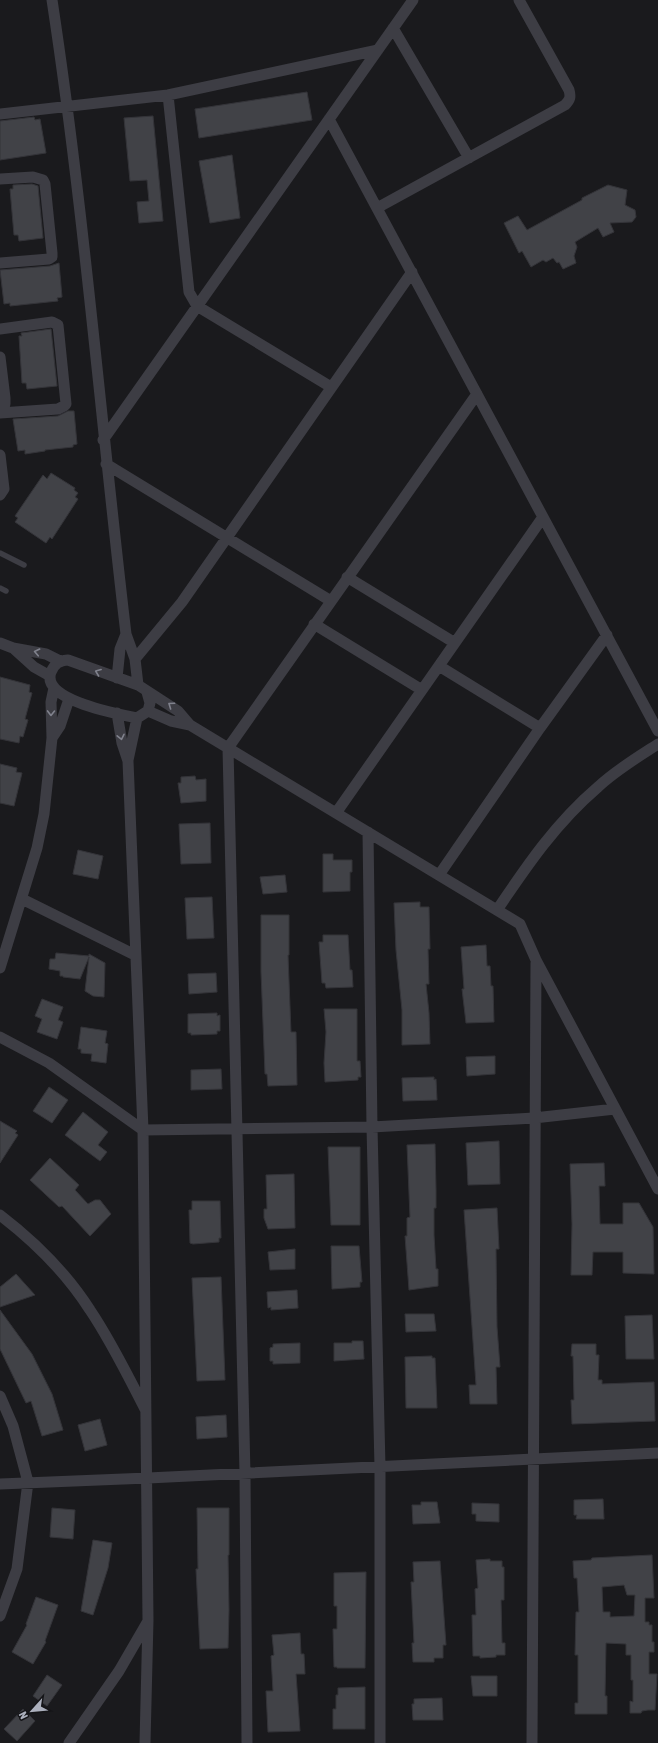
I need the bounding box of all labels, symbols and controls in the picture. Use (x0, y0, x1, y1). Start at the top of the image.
one-way arrow (34, 648, 40, 656)
one-way arrow (95, 668, 102, 676)
one-way arrow (168, 703, 175, 710)
one-way arrow (47, 710, 55, 716)
one-way arrow (117, 734, 125, 740)
north arrow (12, 1691, 52, 1731)
text: N (16, 1710, 30, 1721)

